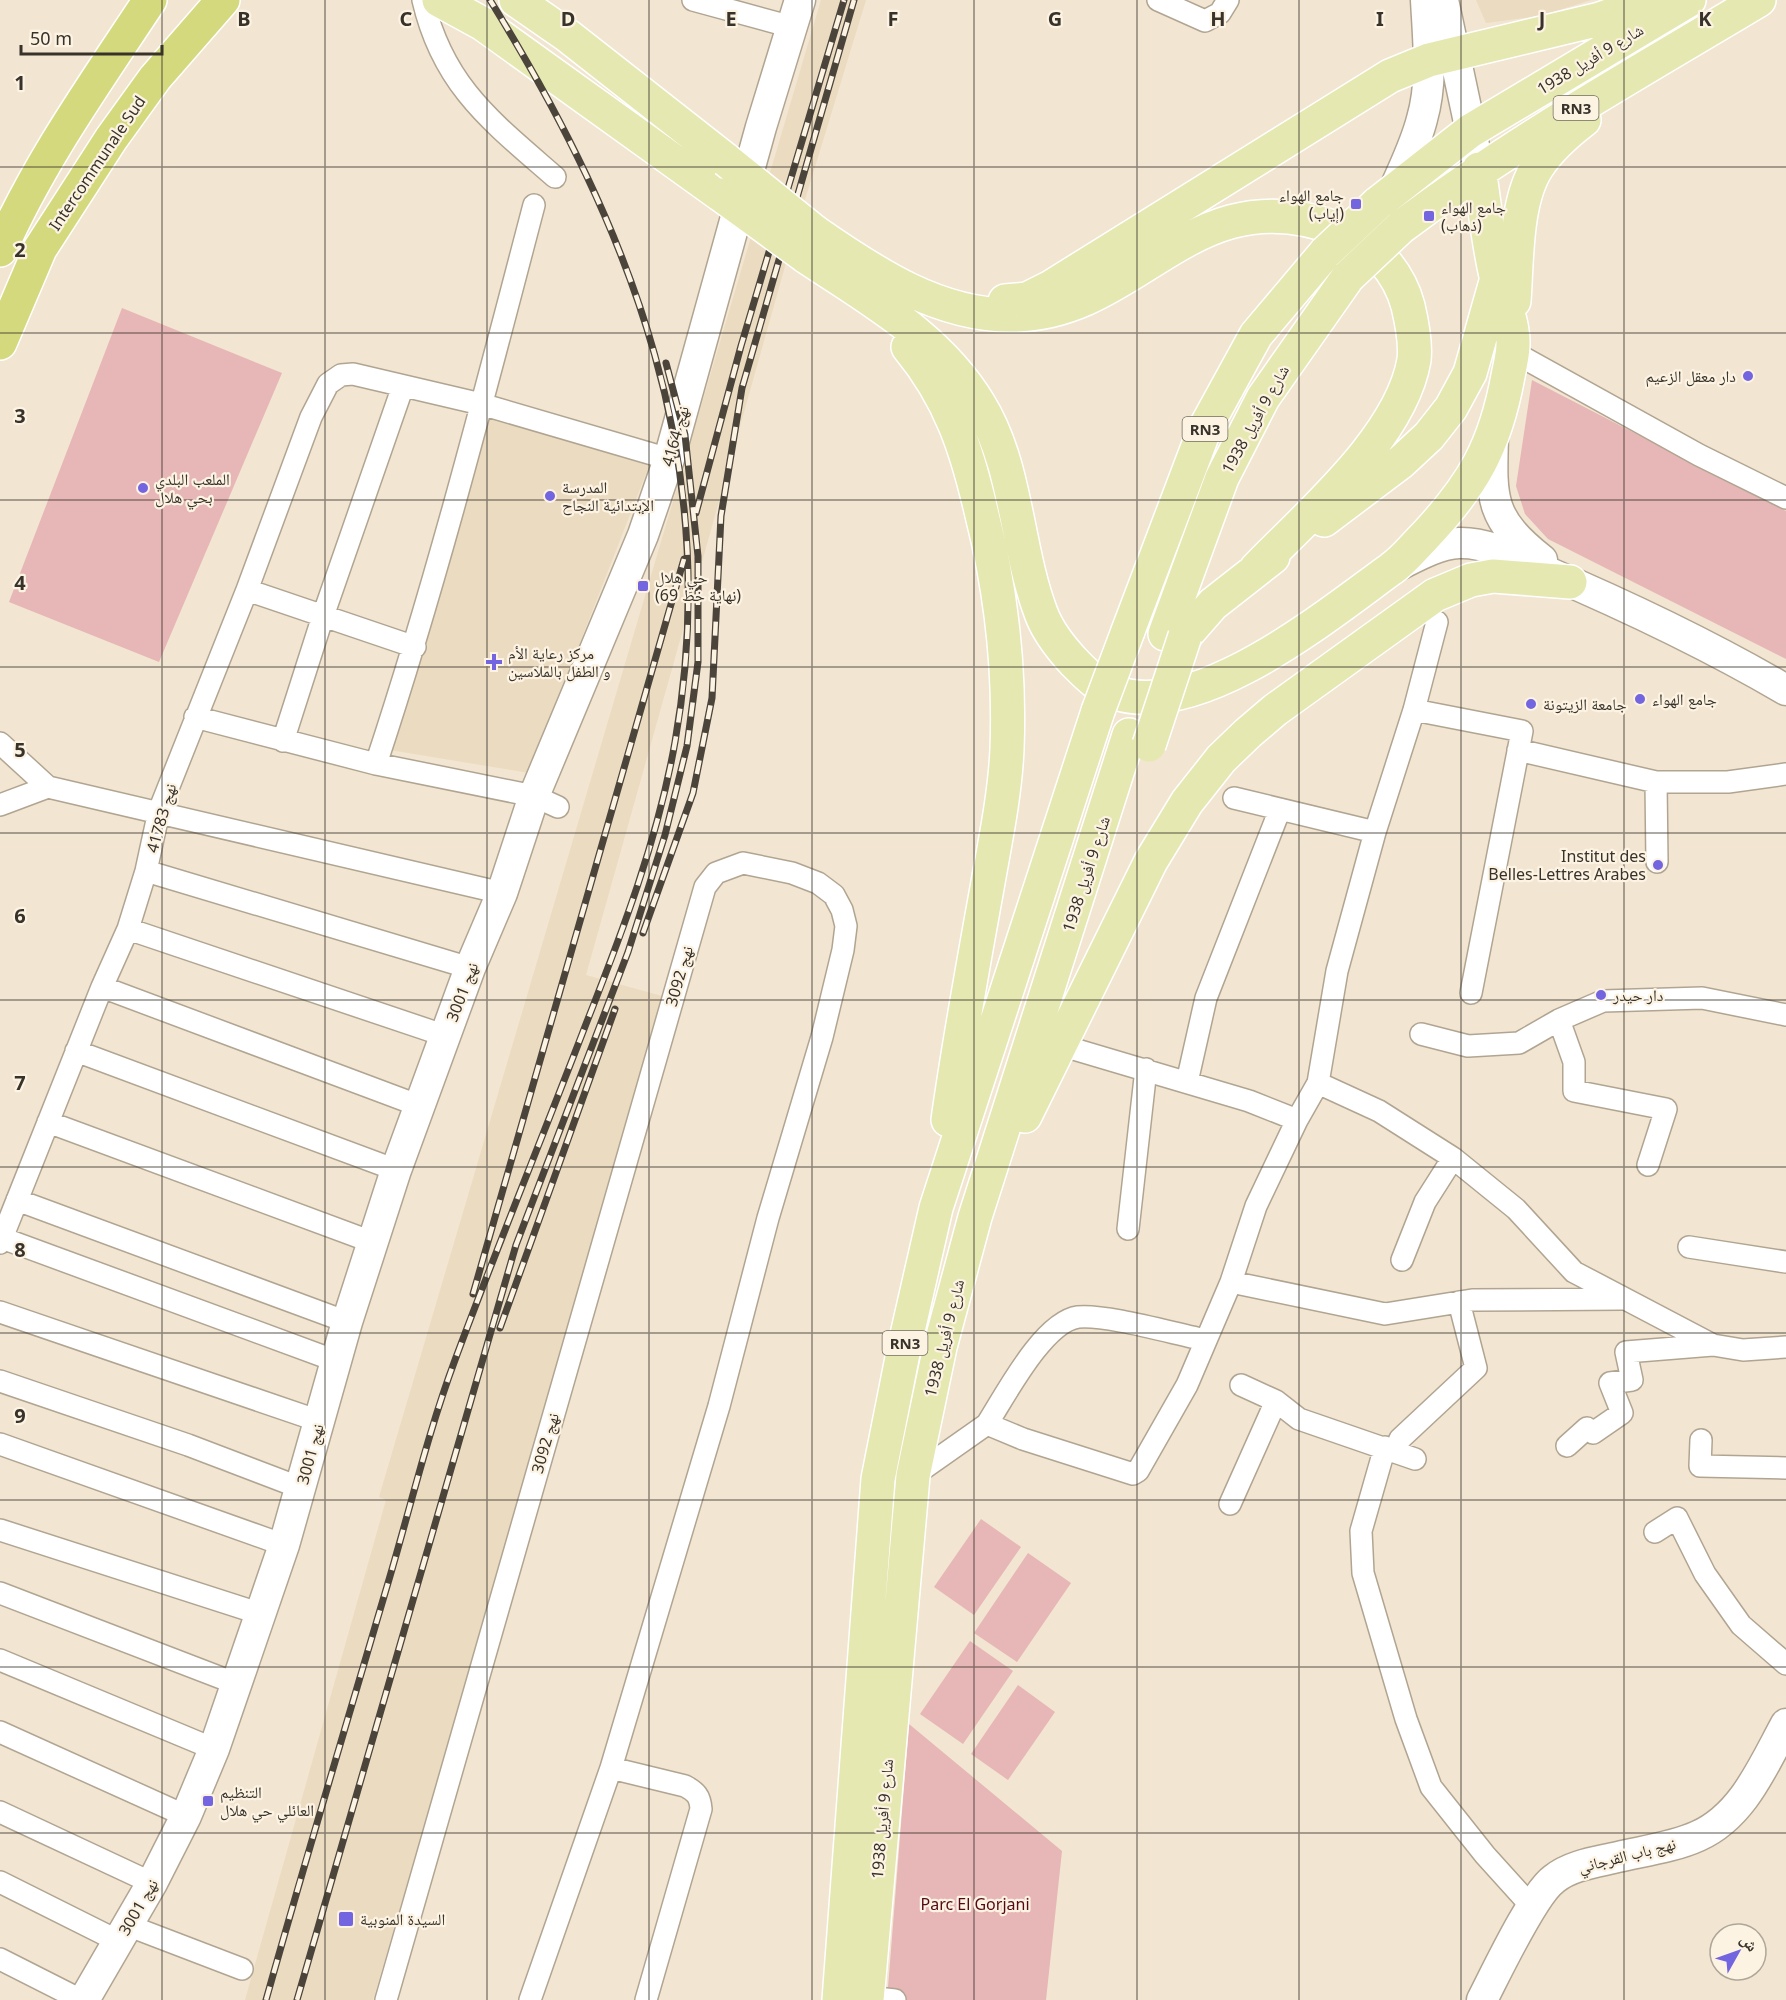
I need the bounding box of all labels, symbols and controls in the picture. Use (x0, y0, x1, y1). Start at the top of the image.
text: B (237, 5, 251, 32)
text: C (400, 5, 413, 32)
text: D (561, 5, 575, 32)
text: E (725, 5, 737, 32)
text: F (888, 5, 898, 32)
text: G (1048, 5, 1062, 32)
text: H (1210, 5, 1226, 32)
text: I (1376, 5, 1384, 32)
text: J (1537, 5, 1545, 32)
text: K (1698, 5, 1712, 32)
scale bar (21, 18, 162, 56)
street label: شارع 9 أفريل 1938 (1533, 19, 1647, 99)
text: 50 m (30, 26, 72, 50)
text: 1 (14, 69, 26, 96)
street label: Intercommunale Sud (44, 91, 150, 235)
road number: RN3 (1554, 96, 1598, 120)
place label: جامع الهواء (إياب) (1279, 184, 1344, 224)
place label: جامع الهواء (ذهاب) (1441, 196, 1506, 236)
marker: جامع الهواء (إياب) (1349, 197, 1363, 211)
marker: جامع الهواء (ذهاب) (1422, 209, 1436, 223)
text: 2 (14, 236, 26, 263)
street label: شارع 9 أفريل 1938 (1216, 361, 1294, 477)
place label: دار معقل الزعيم (1646, 365, 1736, 387)
marker: دار معقل الزعيم (1741, 369, 1755, 383)
text: 3 (14, 402, 26, 429)
street label: نهج 4164 (656, 403, 694, 469)
road number: RN3 (1182, 417, 1228, 441)
place label: الملعب البلدي بحي هلال (155, 468, 230, 510)
place label: المدرسة الإبتدائية النجاح (562, 476, 654, 516)
marker: الملعب البلدي بحي هلال (136, 481, 150, 495)
marker: المدرسة الإبتدائية النجاح (543, 489, 557, 503)
place label: حي هلال (نهاية خط 69) (655, 566, 741, 606)
text: 4 (14, 569, 26, 596)
marker: حي هلال (نهاية خط 69) (636, 579, 650, 593)
place label: مركز رعاية الأم و الطفل بالملاسين (508, 642, 611, 682)
marker: مركز رعاية الأم و الطفل بالملاسين (485, 653, 503, 671)
place label: جامع الهواء (1652, 688, 1717, 710)
marker: جامع الهواء (1633, 692, 1647, 706)
place label: جامعة الزيتونة (1543, 693, 1627, 715)
marker: جامعة الزيتونة (1524, 697, 1538, 711)
text: 5 (14, 736, 26, 763)
street label: نهج 41783 (141, 781, 181, 855)
street label: شارع 9 أفريل 1938 (1057, 813, 1115, 935)
place label: Institut des Belles-Lettres Arabes (1488, 845, 1646, 885)
marker: Institut des Belles-Lettres Arabes (1651, 858, 1665, 872)
text: 6 (14, 902, 26, 929)
street label: نهج 3092 (660, 943, 698, 1009)
street label: نهج 3001 (441, 959, 483, 1025)
place label: دار حيدر (1612, 984, 1663, 1006)
marker: دار حيدر (1594, 988, 1608, 1002)
text: 7 (14, 1069, 26, 1096)
text: 8 (14, 1236, 26, 1263)
street label: شارع 9 أفريل 1938 (919, 1277, 969, 1399)
road number: RN3 (882, 1331, 928, 1355)
text: 9 (14, 1402, 26, 1429)
street label: نهج 3092 (526, 1410, 564, 1476)
street label: نهج 3001 (291, 1421, 329, 1487)
street label: شارع 9 أفريل 1938 (866, 1758, 898, 1880)
place label: التنظيم العائلي حي هلال (220, 1781, 314, 1823)
marker: التنظيم العائلي حي هلال (201, 1794, 215, 1808)
street label: نهج باب القرجاني (1576, 1832, 1679, 1880)
street label: نهج 3001 (113, 1875, 163, 1939)
park label: Parc El Gorjani (920, 1893, 1030, 1915)
place label: السيدة المنوبية (360, 1908, 445, 1930)
marker: السيدة المنوبية (337, 1910, 355, 1928)
north arrow (1708, 1922, 1768, 1982)
text: ش (1736, 1929, 1763, 1956)

